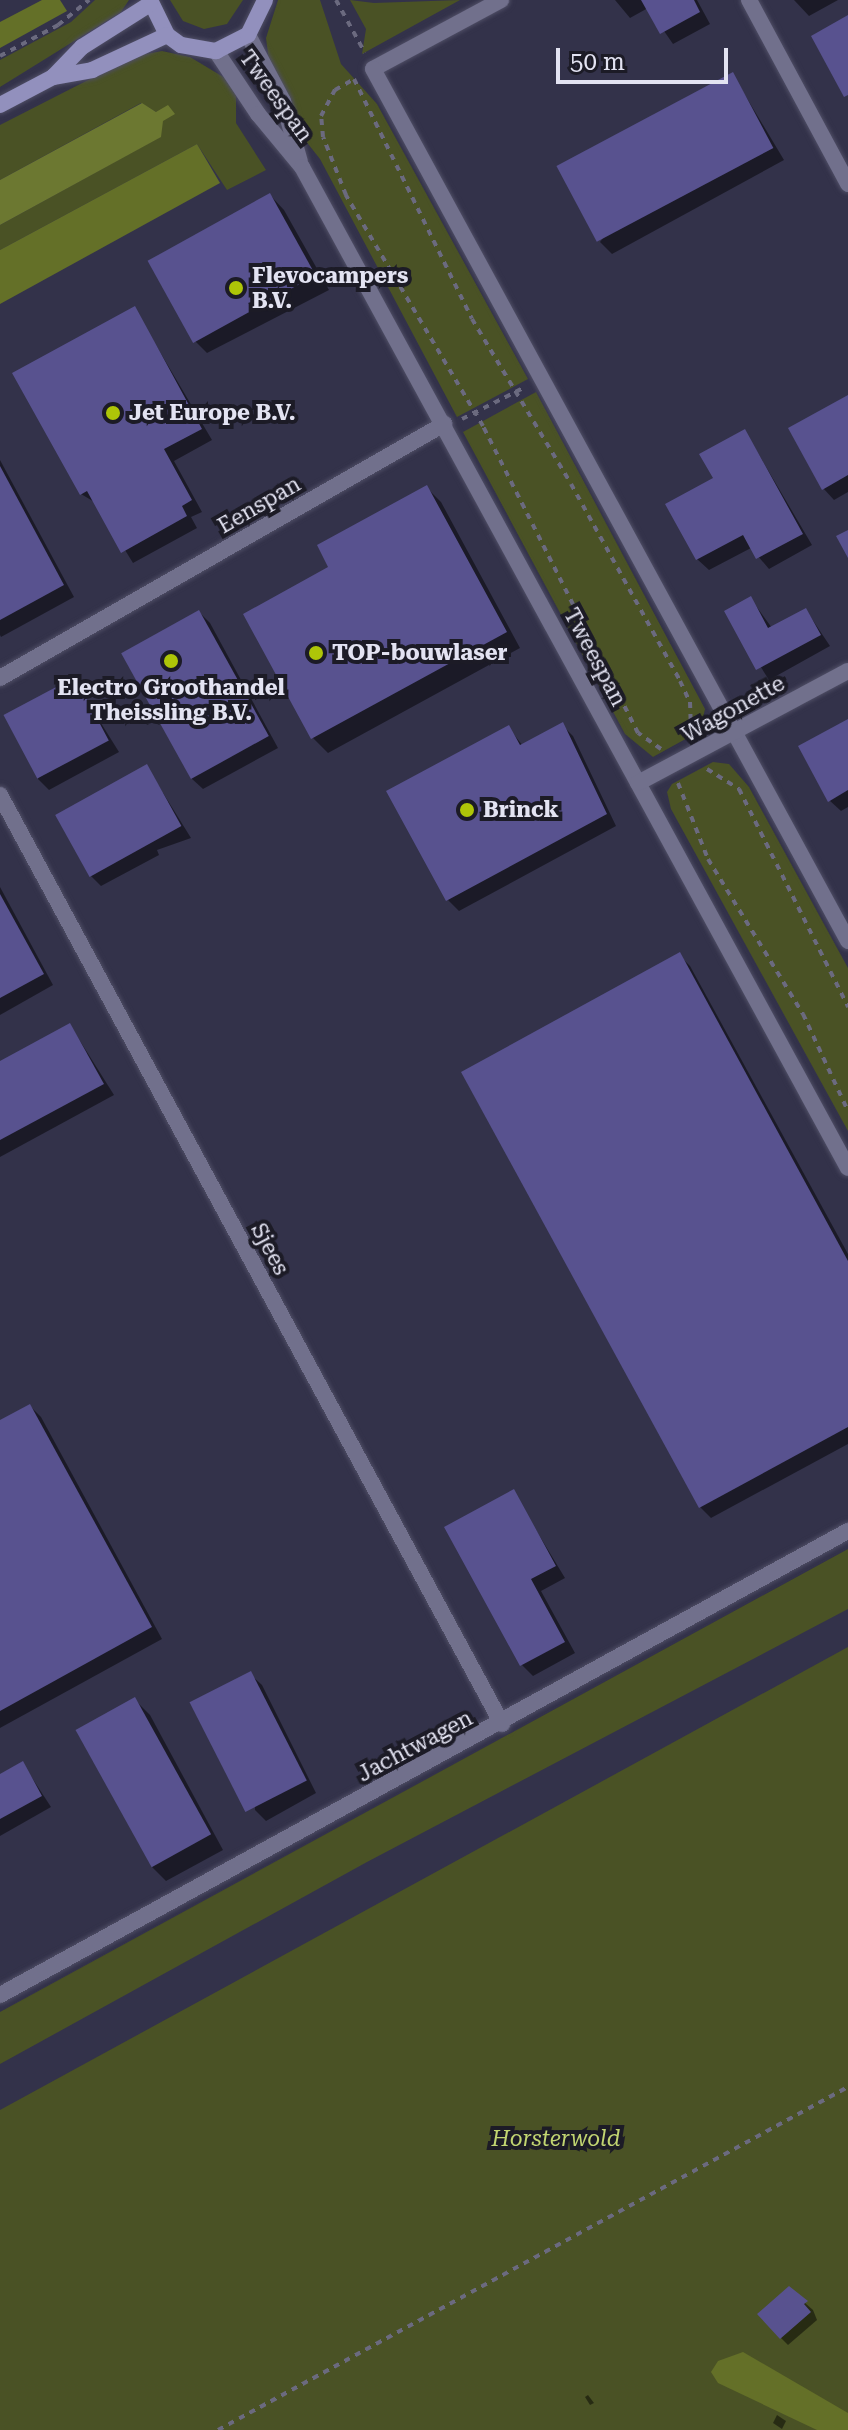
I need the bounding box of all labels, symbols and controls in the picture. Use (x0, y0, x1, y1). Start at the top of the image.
scale bar (560, 32, 732, 82)
street label: Tweespan (234, 45, 318, 147)
text: 50 m (570, 48, 625, 76)
place label: Flevocampers B.V. (252, 262, 408, 314)
marker: Flevocampers B.V. (227, 279, 245, 297)
place label: Jet Europe B.V. (129, 400, 296, 426)
marker: Jet Europe B.V. (104, 404, 122, 422)
street label: Eenspan (213, 471, 305, 539)
street label: Tweespan (558, 603, 632, 711)
place label: TOP-bouwlaser (332, 640, 508, 666)
marker: TOP-bouwlaser (307, 644, 325, 662)
marker: Electro Groothandel Theissling B.V. (162, 652, 180, 670)
street label: Wagonette (677, 670, 789, 748)
place label: Electro Groothandel Theissling B.V. (57, 674, 285, 726)
place label: Brinck (483, 797, 559, 823)
marker: Brinck (458, 801, 476, 819)
street label: Sjees (245, 1219, 295, 1279)
street label: Jachtwagen (353, 1705, 477, 1787)
park label: Horsterwold (492, 2126, 620, 2152)

